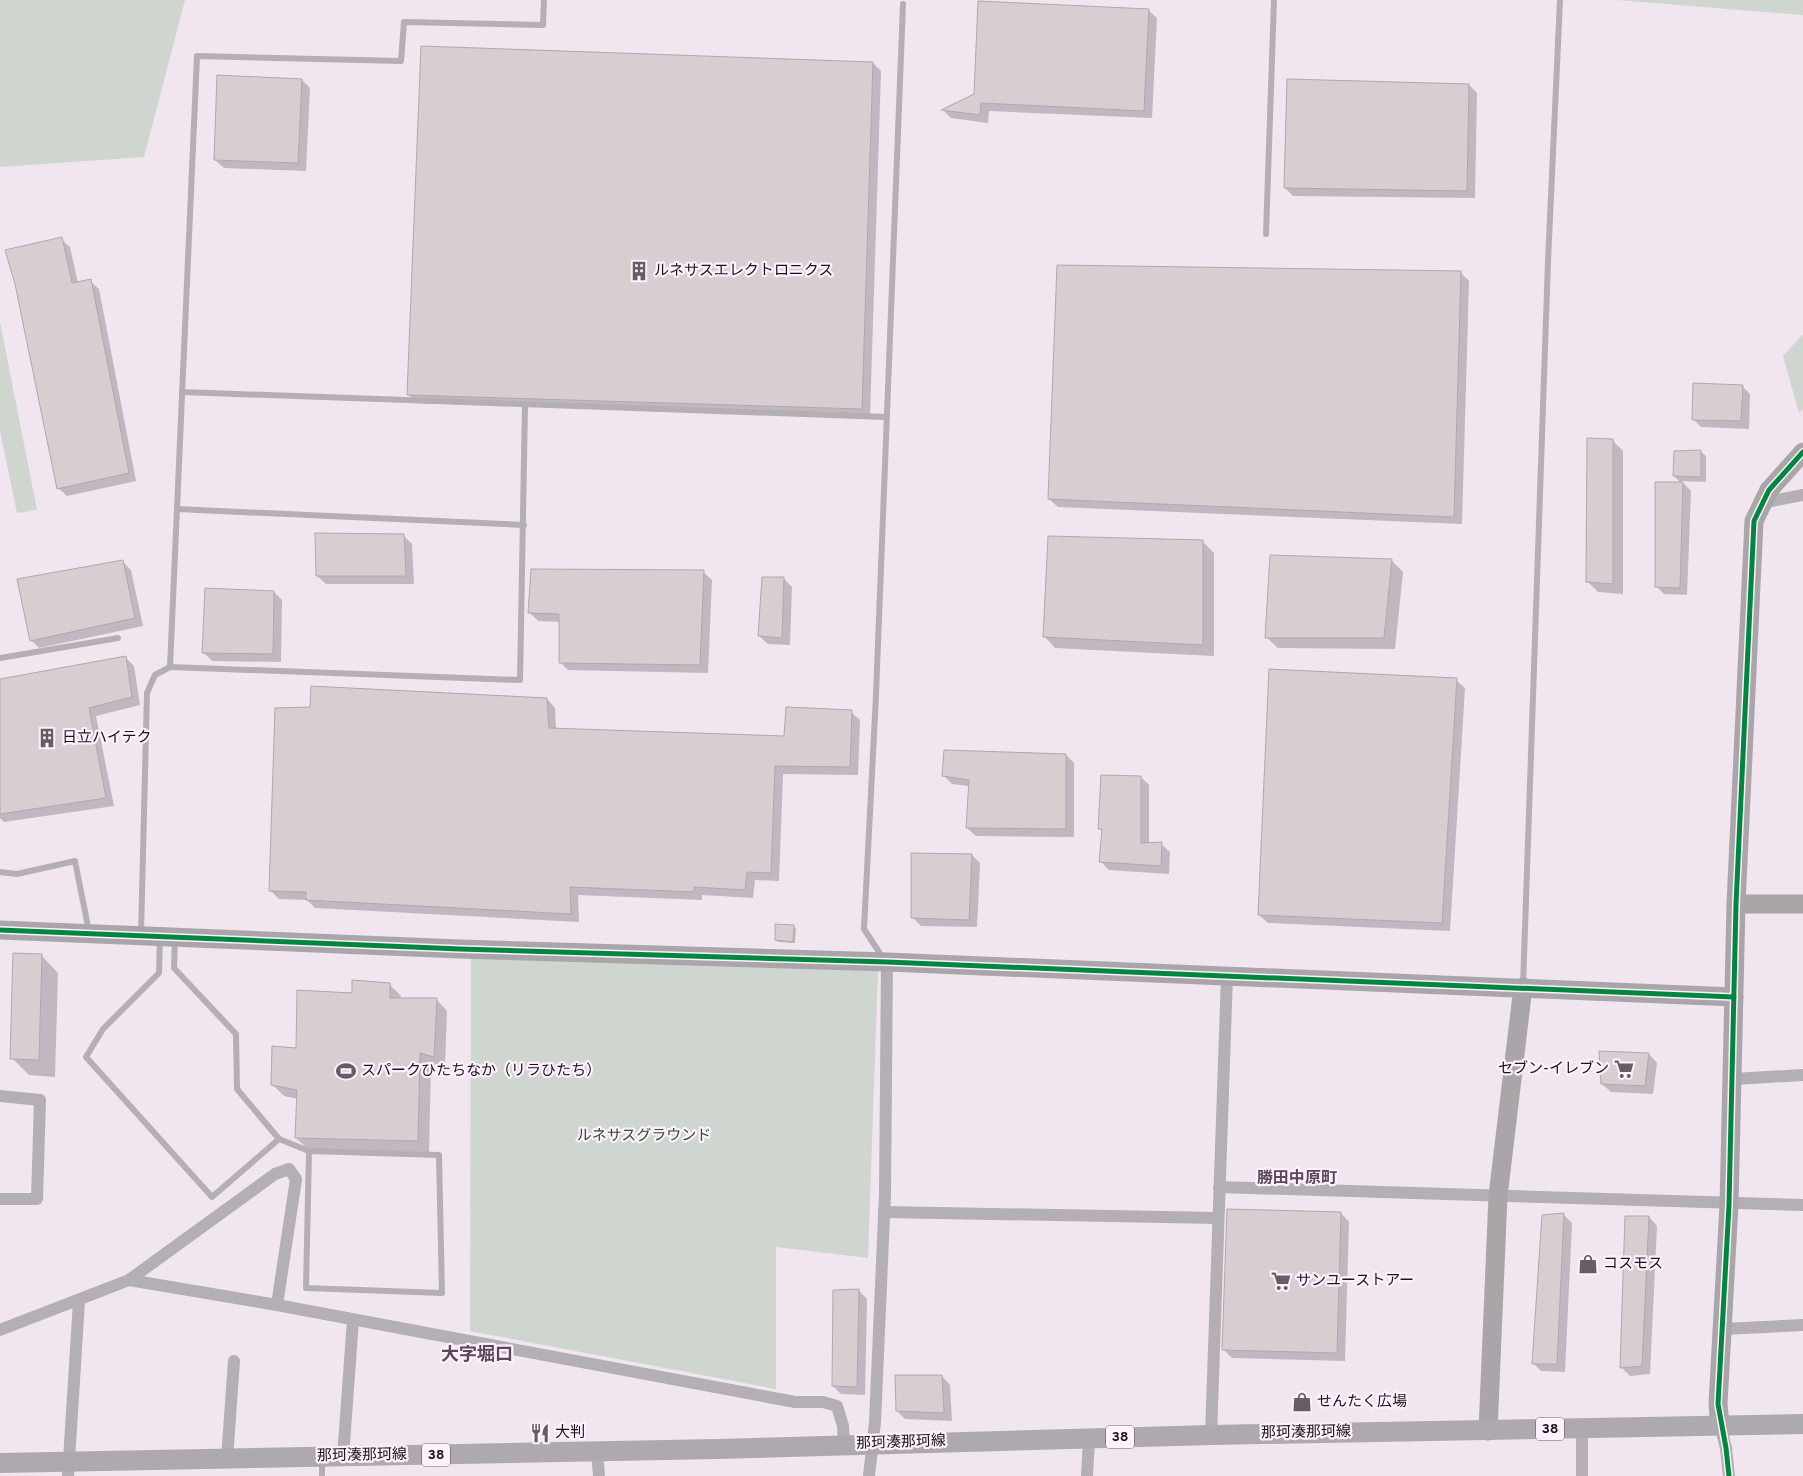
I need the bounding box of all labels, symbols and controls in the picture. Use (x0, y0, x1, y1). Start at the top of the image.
building icon: ルネサスエレクトロニクス (628, 260, 650, 282)
place label: ルネサスエレクトロニクス (654, 262, 833, 281)
building icon: 日立ハイテク (36, 727, 58, 749)
place label: 日立ハイテク (62, 729, 151, 748)
supermarket icon: セブン-イレブン (1613, 1058, 1635, 1080)
sports icon: スパークひたちなか（リラひたち） (335, 1060, 357, 1082)
place label: セブン-イレブン (1498, 1060, 1609, 1079)
place label: スパークひたちなか（リラひたち） (361, 1062, 601, 1081)
park label: ルネサスグラウンド (577, 1127, 711, 1146)
district label: 勝田中原町 (1257, 1169, 1337, 1189)
shop icon: コスモス (1577, 1253, 1599, 1275)
place label: コスモス (1603, 1255, 1663, 1274)
supermarket icon: サンユーストアー (1270, 1270, 1292, 1292)
place label: サンユーストアー (1296, 1272, 1414, 1291)
district label: 大字堀口 (441, 1344, 513, 1367)
shop icon: せんたく広場 (1291, 1391, 1313, 1413)
place label: せんたく広場 (1317, 1393, 1407, 1412)
road number: 38 (1536, 1418, 1564, 1440)
restaurant icon: 大判 (529, 1422, 551, 1444)
street label: 那珂湊那珂線 (1261, 1423, 1351, 1443)
place label: 大判 (555, 1424, 585, 1443)
road number: 38 (1106, 1425, 1134, 1448)
street label: 那珂湊那珂線 (856, 1432, 946, 1454)
road number: 38 (422, 1444, 450, 1466)
street label: 那珂湊那珂線 (317, 1446, 407, 1466)

